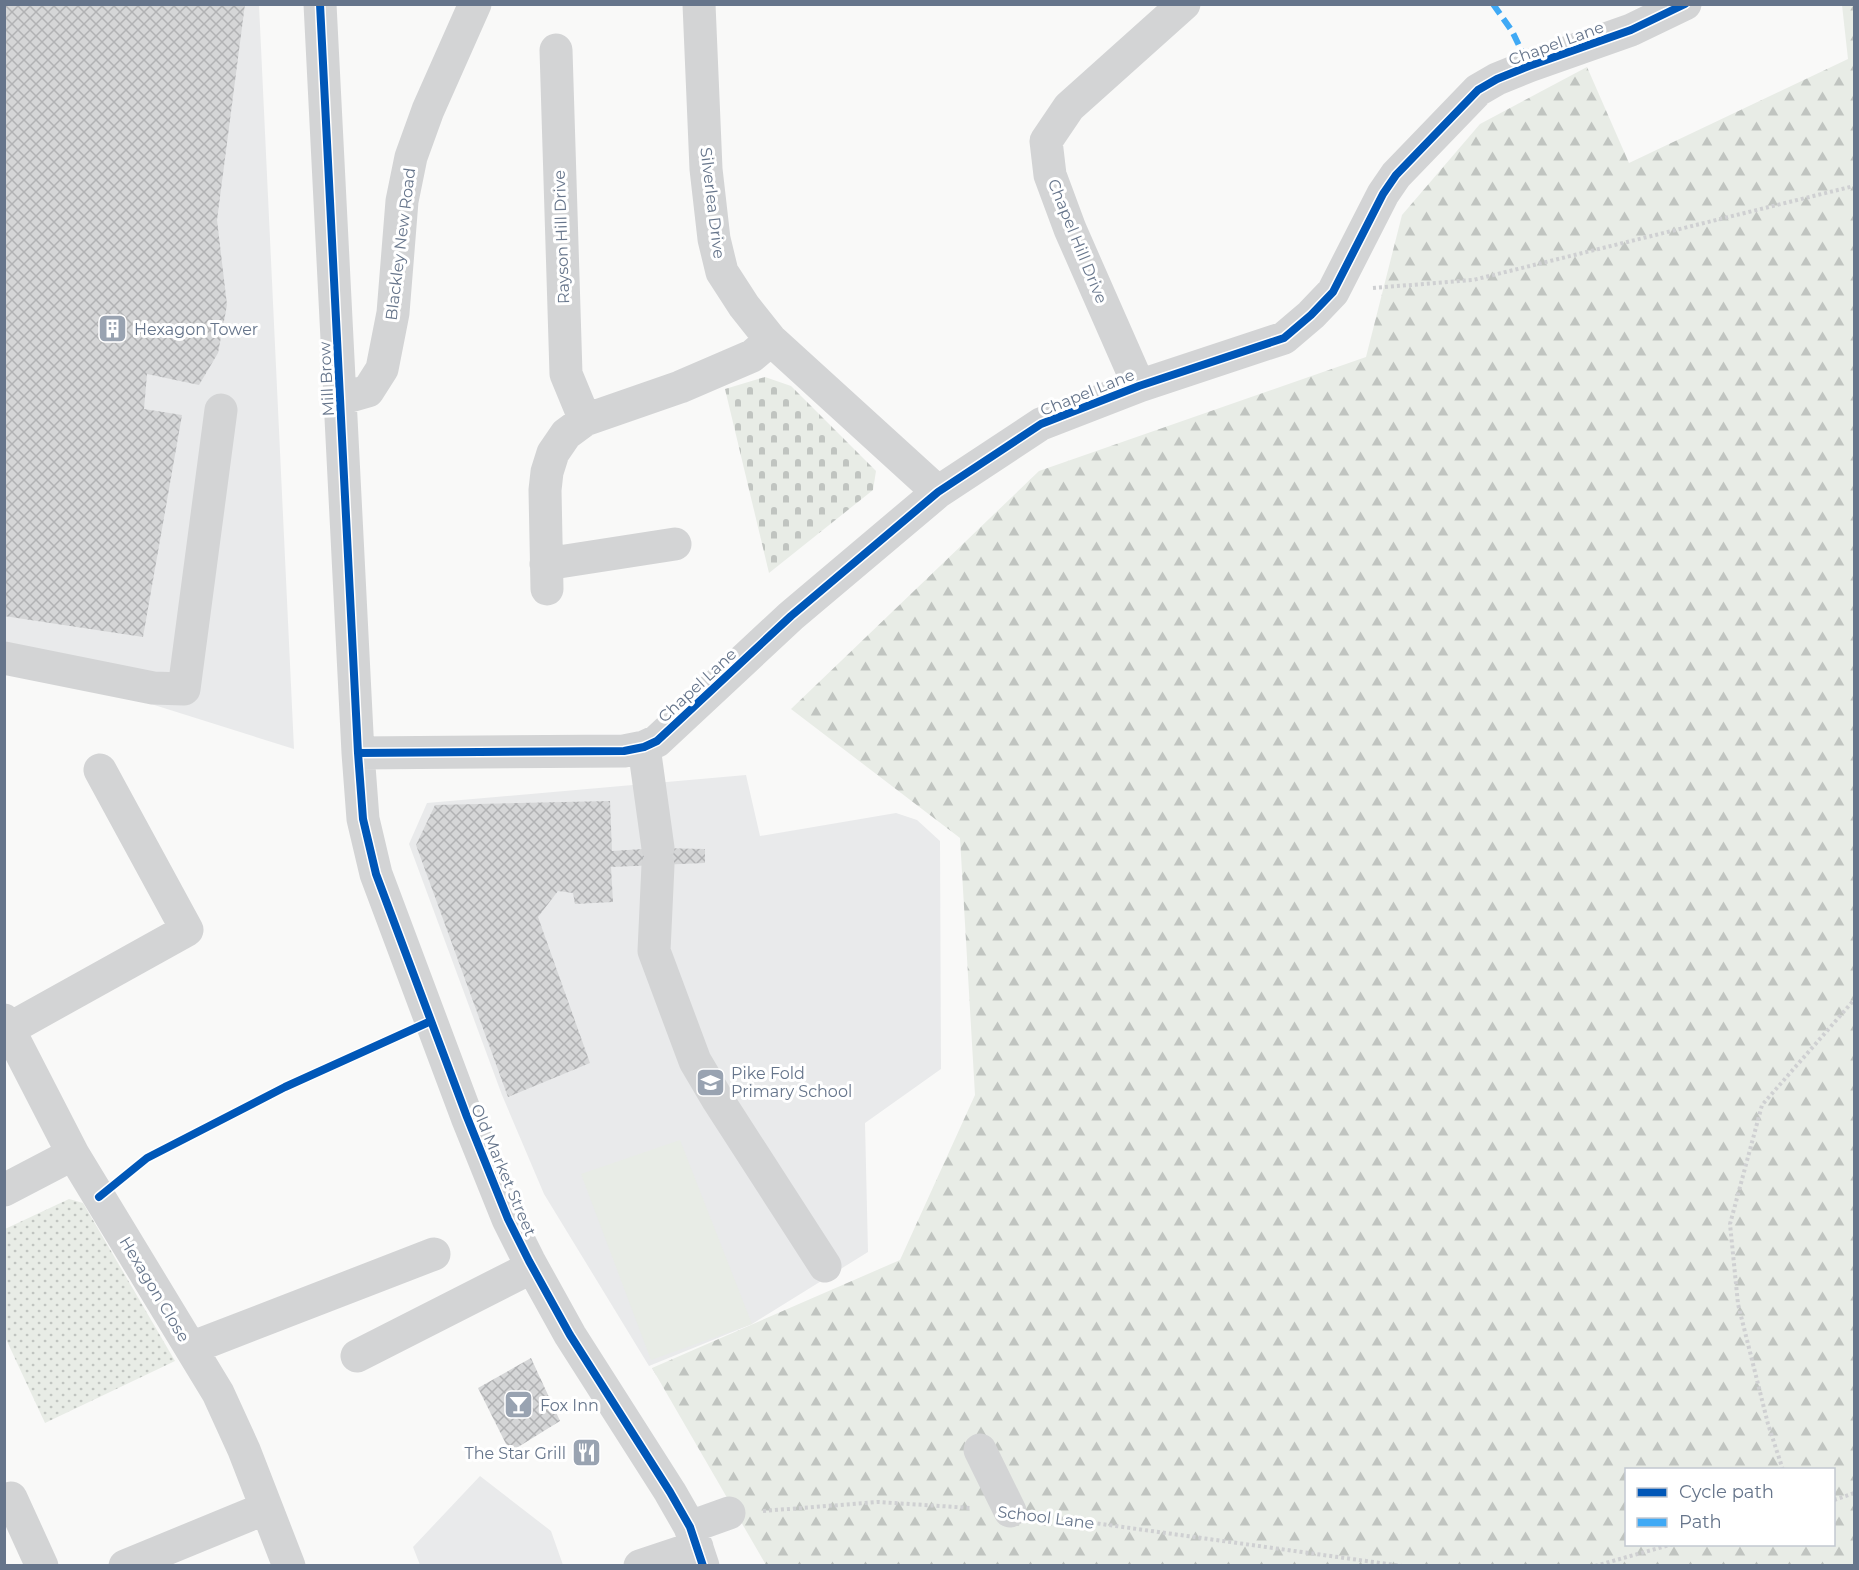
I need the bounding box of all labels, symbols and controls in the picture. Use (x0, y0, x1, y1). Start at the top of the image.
street label: Chapel Lane (1506, 17, 1606, 69)
street label: Silverlea Drive (696, 146, 729, 260)
street label: Blackley New Road (382, 167, 419, 321)
street label: Rayson Hill Drive (550, 170, 573, 304)
street label: Chapel Hill Drive (1044, 176, 1111, 306)
building icon: Hexagon Tower (97, 313, 129, 345)
place label: Hexagon Tower (134, 320, 258, 339)
street label: Mill Brow (315, 341, 338, 417)
street label: Chapel Lane (1037, 365, 1137, 420)
street label: Chapel Lane (654, 644, 740, 726)
place label: Pike Fold Primary School (731, 1064, 852, 1101)
school or university icon: Pike Fold Primary School (694, 1066, 726, 1098)
street label: Old Market Street (467, 1101, 540, 1240)
street label: Hexagon Close (116, 1233, 193, 1345)
bar icon: Fox Inn (503, 1389, 535, 1421)
place label: Fox Inn (540, 1396, 599, 1415)
restaurant icon: The Star Grill (571, 1437, 603, 1469)
place label: The Star Grill (465, 1444, 566, 1463)
legend (1625, 1468, 1835, 1546)
text: Cycle path (1679, 1481, 1774, 1503)
street label: School Lane (996, 1502, 1095, 1533)
text: Path (1679, 1511, 1722, 1533)

